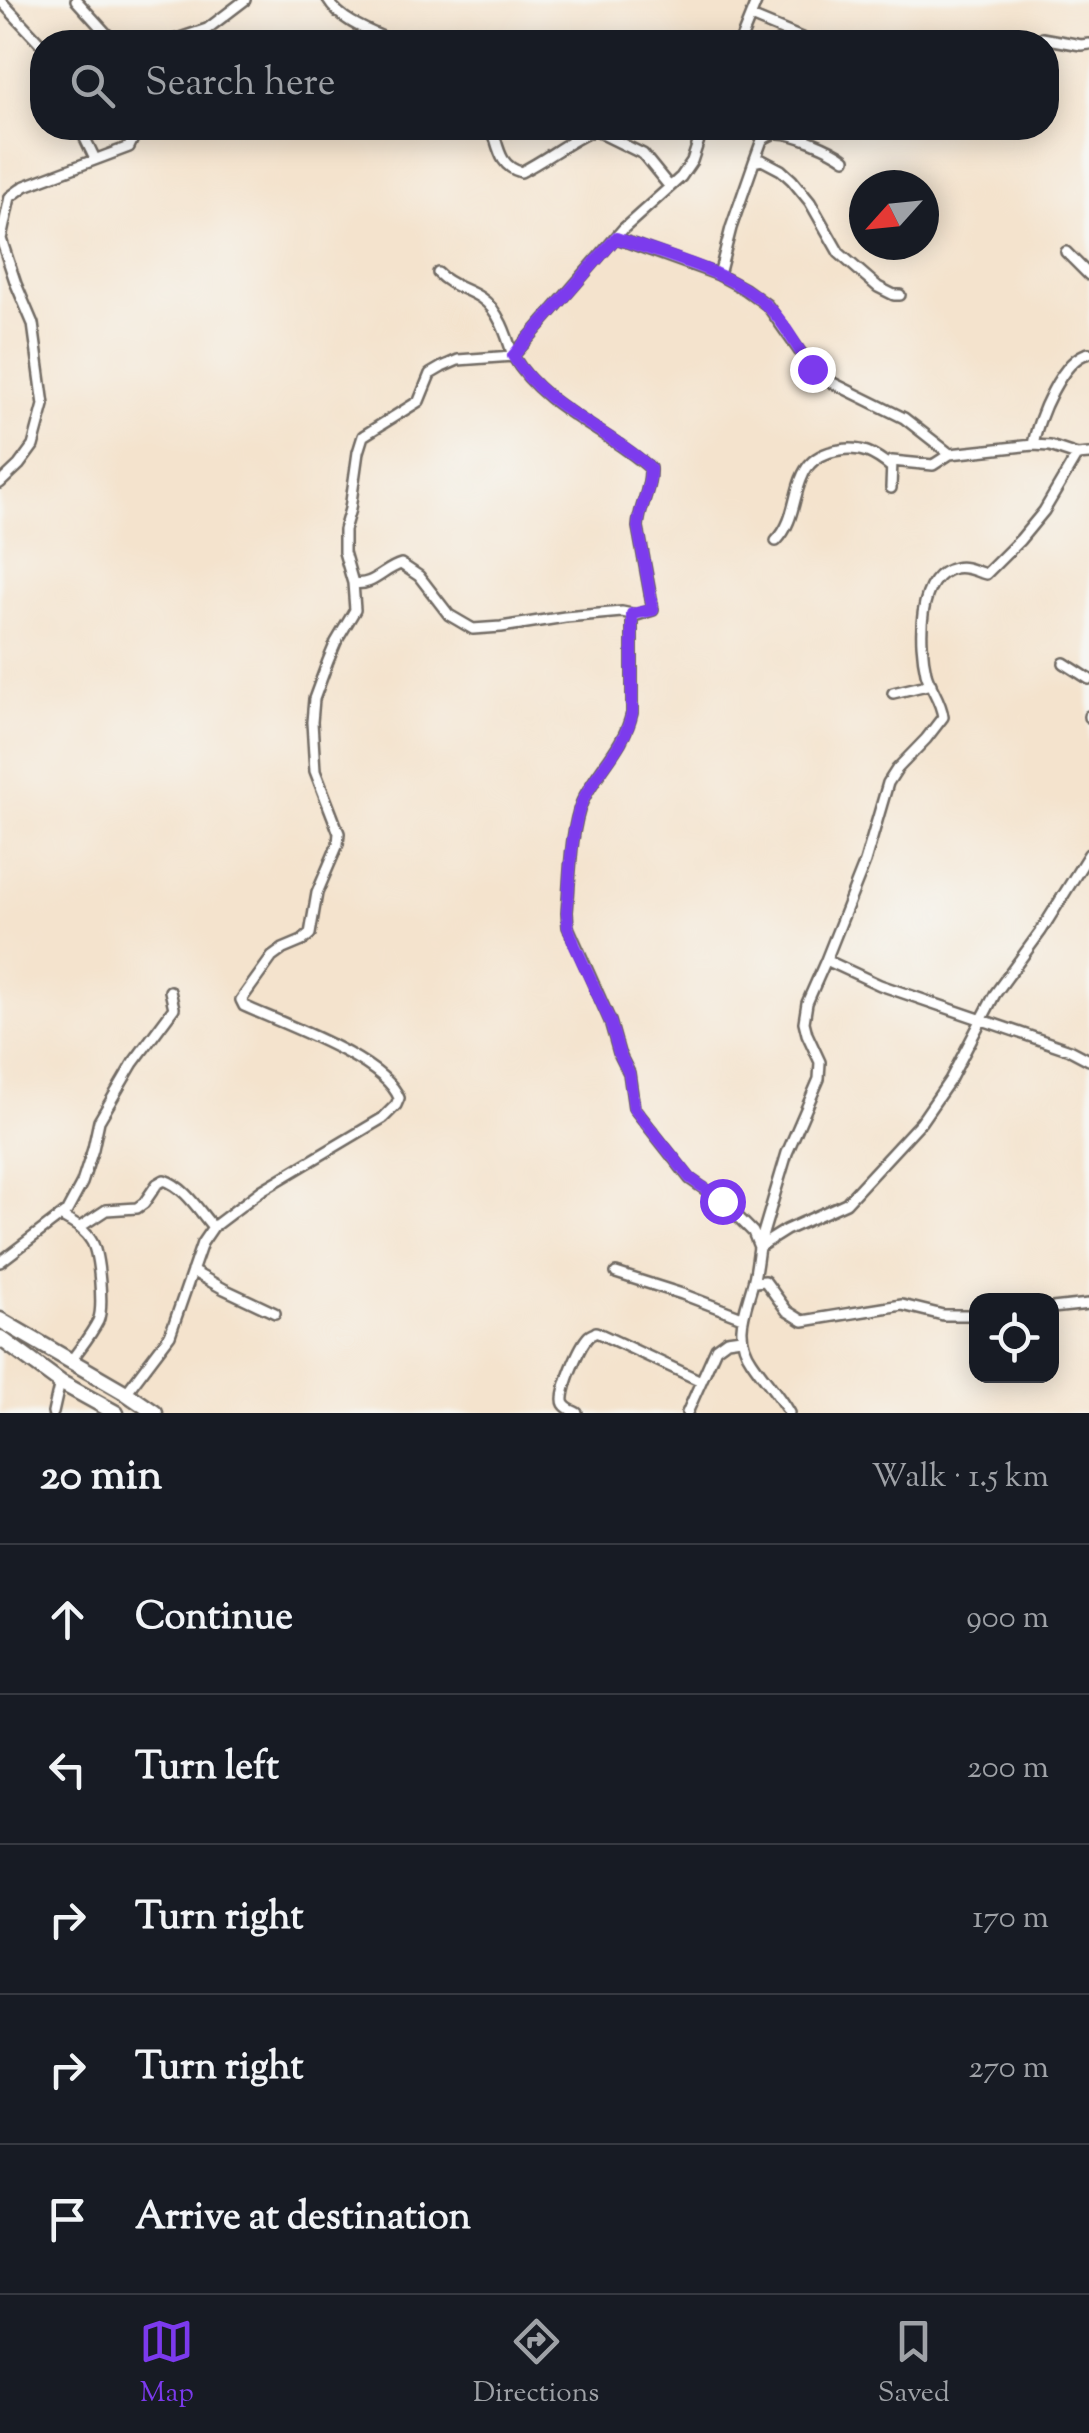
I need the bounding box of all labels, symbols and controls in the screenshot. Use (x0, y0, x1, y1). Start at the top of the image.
search box (30, 30, 1059, 140)
icon: search (65, 58, 120, 113)
text: Search here (145, 58, 336, 112)
north arrow (849, 170, 939, 260)
route end (790, 347, 836, 393)
route start (700, 1179, 746, 1225)
map controls (969, 1293, 1059, 1383)
button: locate (969, 1293, 1059, 1383)
text: 20 min (40, 1448, 162, 1508)
text: Walk · 1.5 km (872, 1455, 1049, 1501)
icon: ahead (40, 1592, 95, 1647)
text: Continue (135, 1592, 293, 1646)
text: 900 m (966, 1596, 1049, 1642)
icon: left (40, 1742, 95, 1797)
text: Turn left (135, 1742, 279, 1796)
text: 200 m (967, 1746, 1049, 1792)
icon: right (40, 1892, 95, 1947)
text: Turn right (135, 1892, 303, 1946)
text: 170 m (972, 1896, 1049, 1942)
icon: right (40, 2042, 95, 2097)
text: Turn right (135, 2042, 303, 2096)
text: 270 m (968, 2046, 1049, 2092)
icon: arrive (40, 2192, 95, 2247)
text: Arrive at destination (135, 2192, 471, 2246)
tab: Map (139, 2314, 194, 2414)
tab: Directions (473, 2314, 599, 2414)
tab: Saved (878, 2314, 950, 2414)

